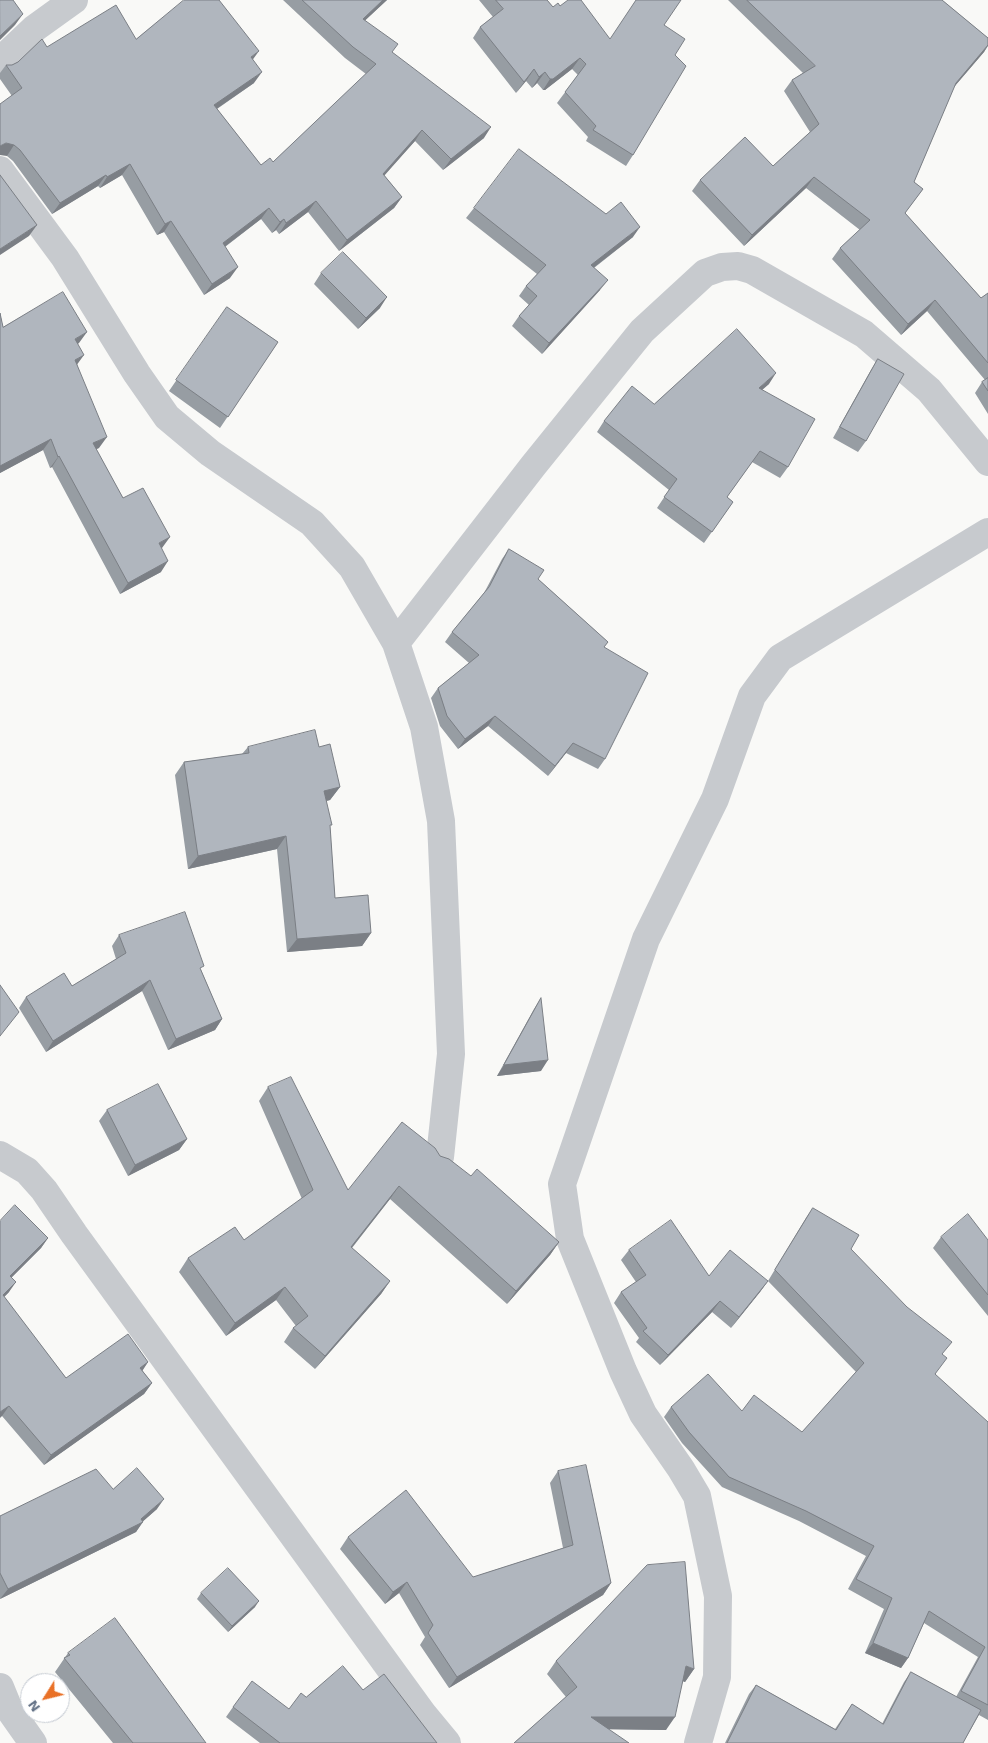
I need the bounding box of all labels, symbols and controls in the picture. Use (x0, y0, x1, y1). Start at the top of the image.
north arrow (20, 1673, 70, 1723)
text: N (24, 1697, 43, 1715)

